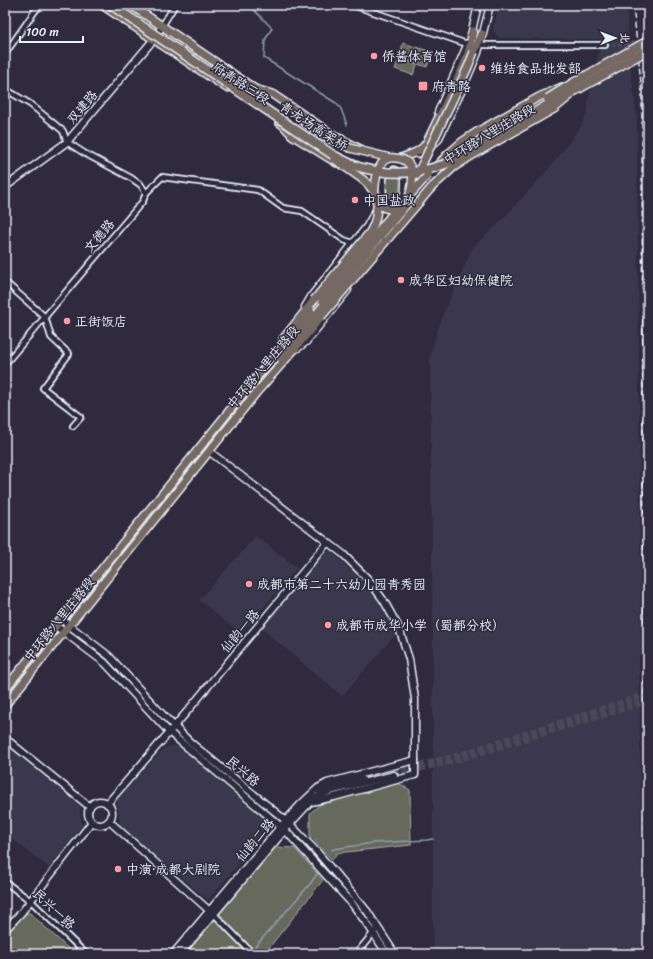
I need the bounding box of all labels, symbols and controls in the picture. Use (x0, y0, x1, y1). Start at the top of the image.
scale bar (20, 18, 83, 44)
north arrow (595, 18, 635, 58)
text: 100 m (26, 21, 59, 43)
text: 北 (615, 32, 634, 43)
place label: 侨酱体育馆 (382, 45, 447, 68)
marker: 侨酱体育馆 (369, 51, 379, 61)
street label: 府青路三段 (207, 56, 275, 110)
place label: 维结食品批发部 (490, 57, 581, 80)
marker: 维结食品批发部 (477, 63, 487, 73)
place label: 府青路 (432, 75, 471, 98)
marker: 府青路 (417, 80, 429, 92)
street label: 双建路 (61, 85, 103, 129)
street label: 青龙场高架桥 (275, 95, 353, 157)
street label: 中环路八里庄路段 (438, 97, 540, 171)
place label: 中国盐政 (363, 189, 415, 212)
marker: 中国盐政 (350, 195, 360, 205)
street label: 文德路 (78, 214, 120, 258)
place label: 成华区妇幼保健院 (409, 269, 513, 292)
marker: 成华区妇幼保健院 (396, 275, 406, 285)
place label: 正街饭店 (75, 310, 127, 333)
marker: 正街饭店 (62, 316, 72, 326)
street label: 中环路八里庄路段 (221, 320, 305, 414)
street label: 中环路八里庄路段 (17, 571, 101, 667)
place label: 成都市第二十六幼儿园青秀园 (257, 573, 426, 596)
marker: 成都市第二十六幼儿园青秀园 (244, 579, 254, 589)
street label: 仙韵一路 (214, 604, 266, 658)
place label: 成都市成华小学（蜀都分校） (336, 614, 505, 637)
marker: 成都市成华小学（蜀都分校） (323, 620, 333, 630)
street label: 民兴路 (221, 750, 265, 792)
street label: 仙韵二路 (229, 813, 281, 867)
place label: 中演·成都大剧院 (126, 858, 220, 881)
marker: 中演·成都大剧院 (113, 864, 123, 874)
street label: 民兴一路 (27, 883, 81, 935)

